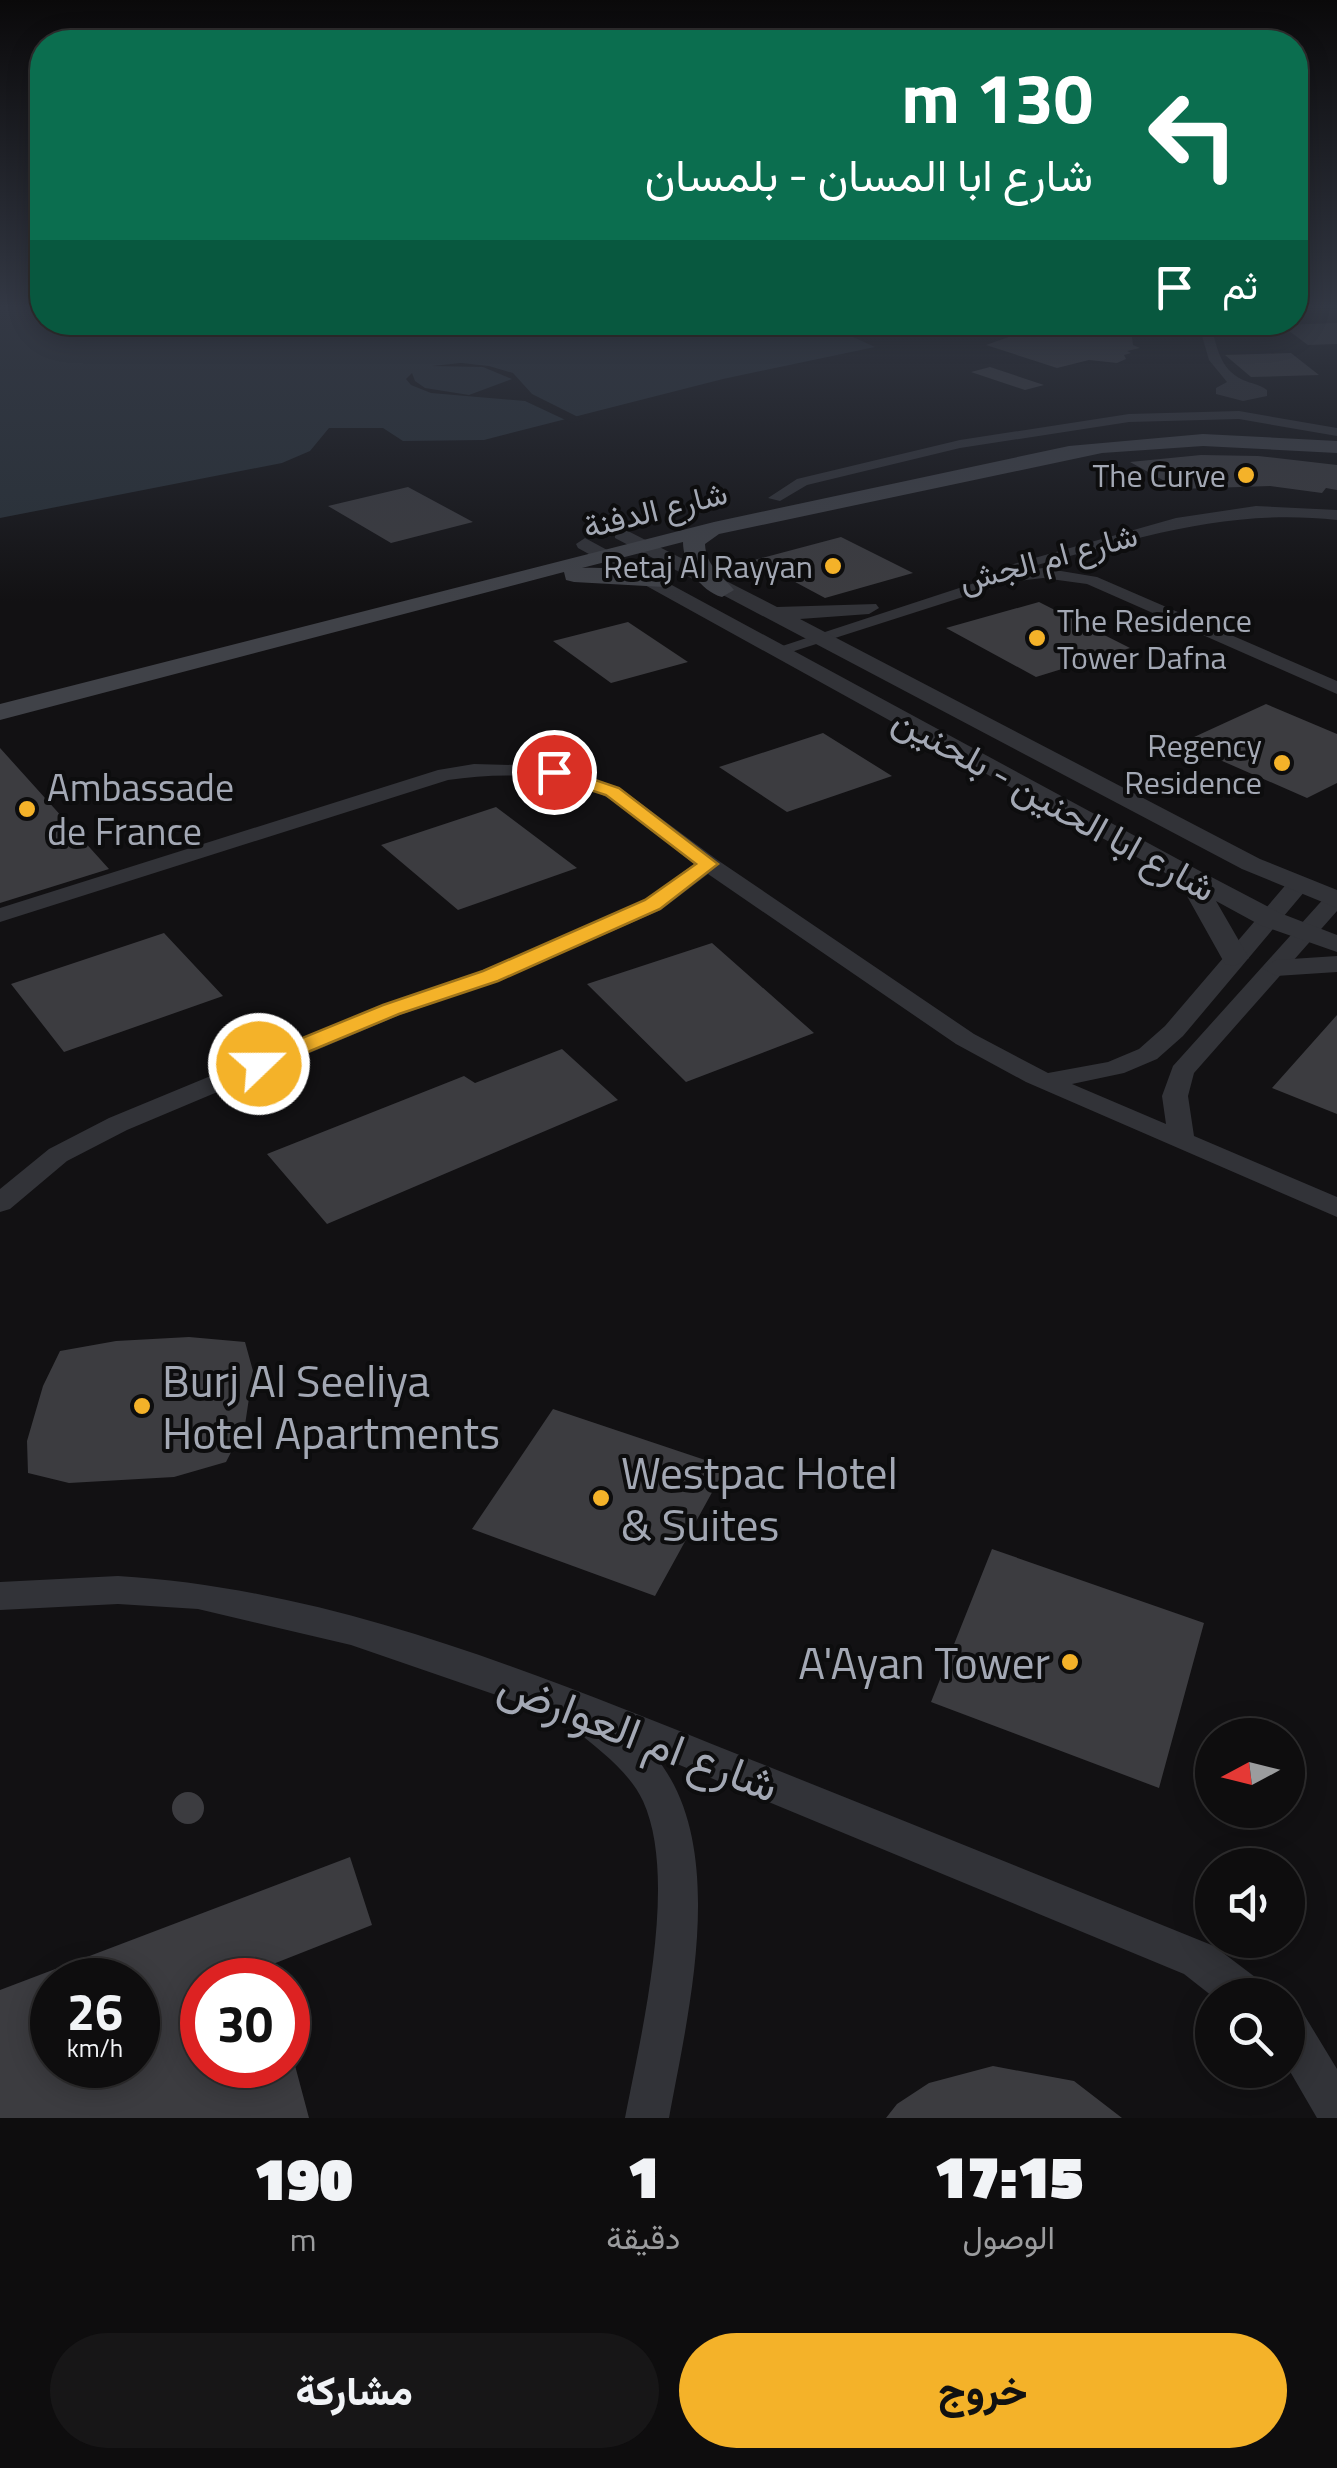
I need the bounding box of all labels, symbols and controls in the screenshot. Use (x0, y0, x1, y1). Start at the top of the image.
text: 130 m (901, 44, 1093, 150)
icon: left (1128, 70, 1258, 200)
text: شارع ابا المسان - بلمسان (645, 140, 1093, 208)
text: ثم (1222, 256, 1258, 314)
icon: arrive (1147, 260, 1202, 315)
place label: The Curve (1092, 451, 1226, 499)
marker: The Curve (1235, 464, 1257, 486)
street label: شارع الدفنة (578, 468, 732, 550)
street label: شارع ام الجش (953, 510, 1143, 604)
place label: Retaj Al Rayyan (603, 542, 813, 590)
marker: Retaj Al Rayyan (822, 555, 844, 577)
place label: The Residence Tower Dafna (1057, 596, 1252, 681)
marker: The Residence Tower Dafna (1026, 627, 1048, 649)
street label: شارع ابا الحنين - بلحنين (883, 690, 1227, 916)
place label: Regency Residence (1124, 721, 1262, 806)
pin (512, 730, 597, 815)
icon: arrive (527, 745, 582, 800)
marker: Regency Residence (1271, 752, 1293, 774)
place label: Ambassade de France (47, 758, 234, 860)
marker: Ambassade de France (16, 798, 38, 820)
position arrow (207, 1012, 311, 1116)
place label: Burj Al Seeliya Hotel Apartments (162, 1346, 500, 1466)
marker: Burj Al Seeliya Hotel Apartments (131, 1395, 153, 1417)
place label: Westpac Hotel & Suites (621, 1438, 898, 1558)
marker: Westpac Hotel & Suites (590, 1487, 612, 1509)
place label: A'Ayan Tower (798, 1628, 1050, 1696)
street label: شارع ام العوارض (489, 1649, 789, 1819)
marker: A'Ayan Tower (1059, 1651, 1081, 1673)
north arrow (1195, 1718, 1305, 1828)
map controls (1195, 1718, 1305, 2088)
button: sound (1195, 1848, 1305, 1958)
speed limit sign: 30 (180, 1958, 310, 2088)
text: 26 (67, 1973, 123, 2049)
button: search (1195, 1978, 1305, 2088)
text: km/h (67, 2029, 123, 2067)
text: 1 (627, 2130, 660, 2221)
text: 17:15 (934, 2130, 1083, 2221)
text: 190 (254, 2132, 353, 2223)
text: دقيقة (606, 2213, 680, 2261)
text: الوصول (963, 2213, 1055, 2261)
text: m (290, 2215, 317, 2263)
button: مشاركة (50, 2333, 659, 2448)
button: خروج (679, 2333, 1287, 2448)

